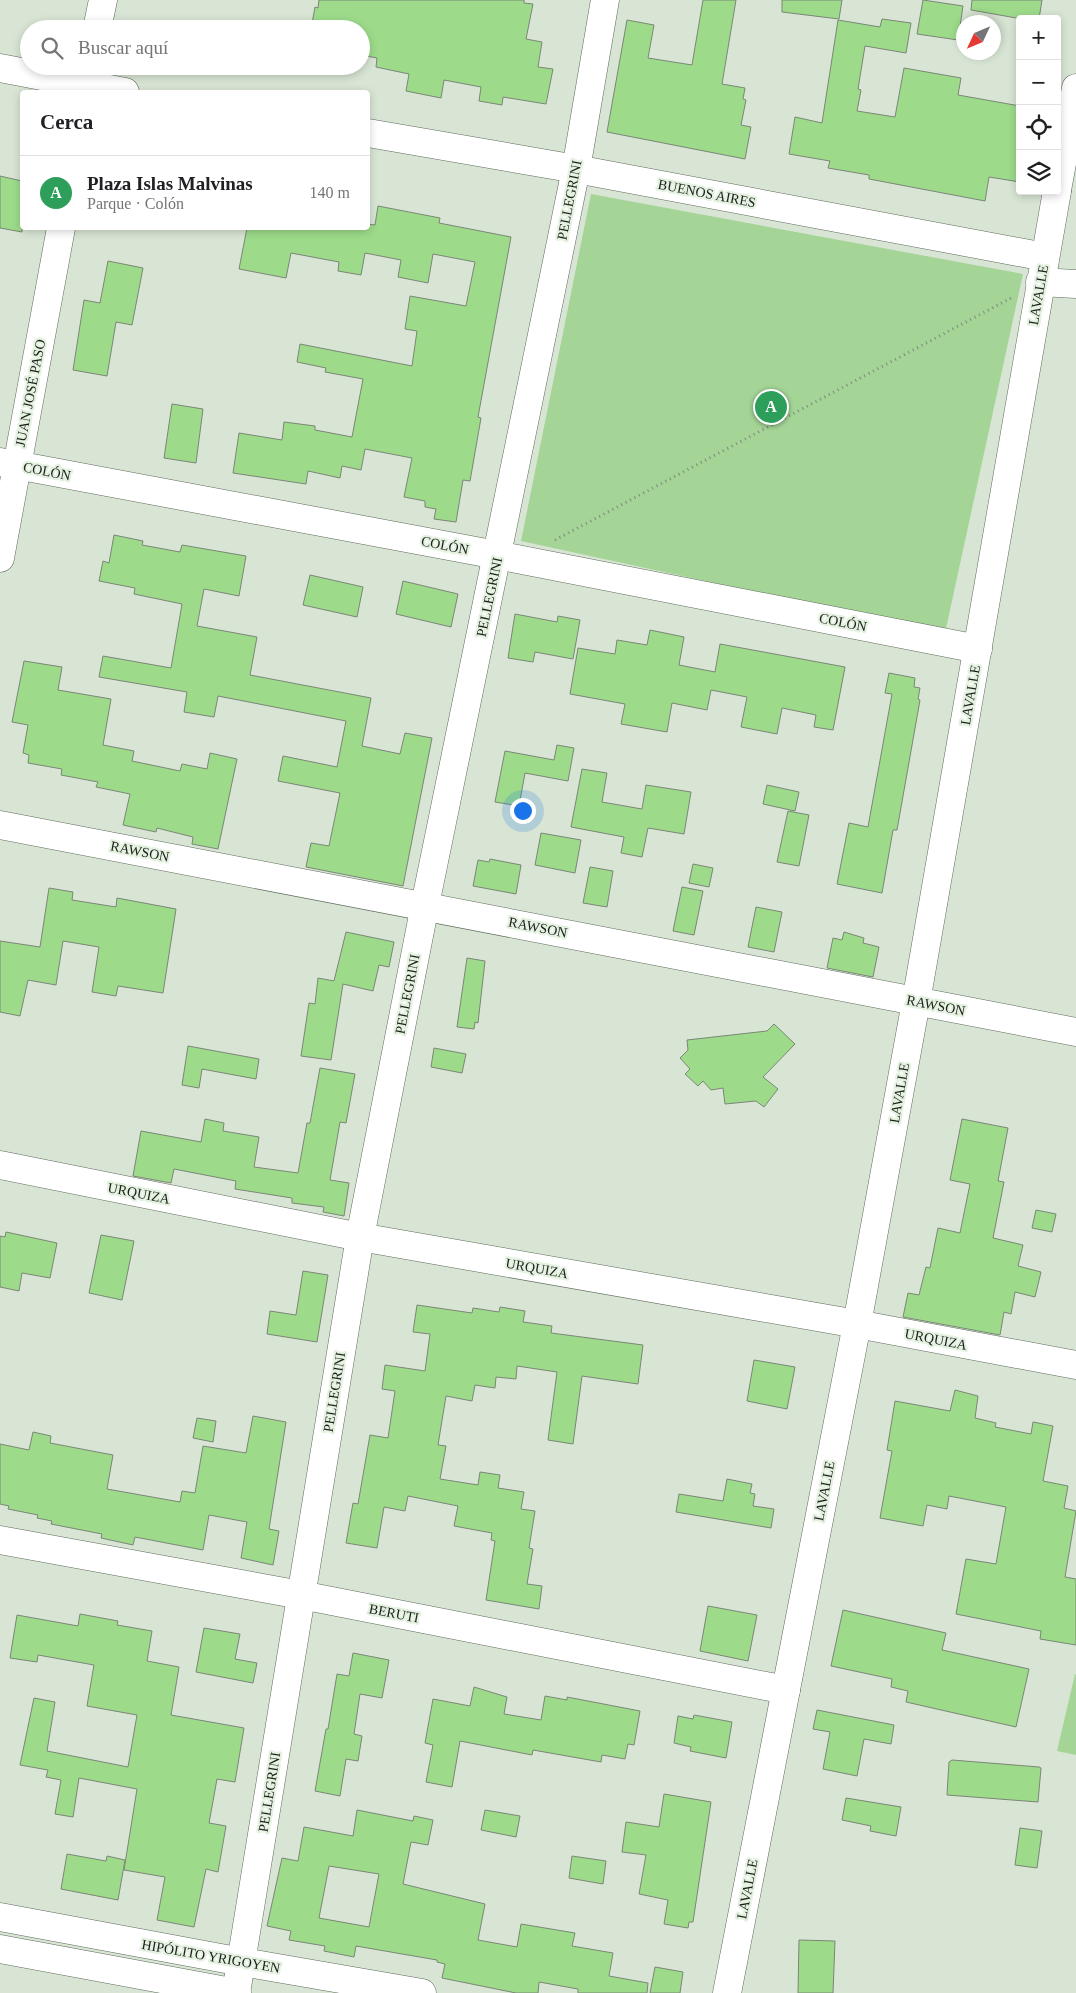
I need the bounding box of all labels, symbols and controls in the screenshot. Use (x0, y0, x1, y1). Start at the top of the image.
north arrow (956, 15, 1001, 60)
map controls (1016, 15, 1061, 195)
button: + (1016, 15, 1061, 60)
search box (20, 20, 370, 75)
icon: search (38, 34, 66, 62)
text: Buscar aquí (78, 37, 168, 58)
button: − (1016, 60, 1061, 105)
button: locate (1016, 105, 1061, 150)
text: Cerca (40, 110, 93, 134)
button: layers (1016, 150, 1061, 195)
street label: PELLEGRINI (554, 159, 585, 241)
text: Plaza Islas Malvinas (87, 173, 253, 194)
street label: BUENOS AIRES (657, 177, 757, 210)
text: A (50, 184, 62, 201)
text: 140 m (310, 184, 350, 201)
text: Parque · Colón (87, 195, 184, 212)
street label: LAVALLE (1026, 264, 1051, 326)
street label: JUAN JOSÉ PASO (12, 338, 48, 448)
pin: A (755, 388, 787, 426)
street label: COLÓN (22, 459, 72, 483)
street label: COLÓN (420, 533, 470, 557)
street label: PELLEGRINI (474, 556, 505, 638)
street label: COLÓN (818, 610, 868, 634)
street label: LAVALLE (958, 664, 983, 726)
your location (510, 798, 536, 824)
street label: RAWSON (109, 838, 171, 865)
street label: RAWSON (507, 914, 569, 941)
street label: PELLEGRINI (392, 953, 423, 1035)
street label: RAWSON (905, 992, 967, 1019)
street label: LAVALLE (887, 1062, 912, 1124)
street label: URQUIZA (107, 1180, 172, 1207)
street label: URQUIZA (505, 1256, 570, 1282)
street label: URQUIZA (904, 1326, 969, 1353)
street label: PELLEGRINI (321, 1351, 348, 1433)
street label: LAVALLE (811, 1460, 838, 1522)
street label: BERUTI (368, 1601, 420, 1626)
street label: PELLEGRINI (256, 1751, 283, 1833)
street label: LAVALLE (734, 1858, 761, 1920)
street label: HIPÓLITO YRIGOYEN (140, 1936, 282, 1976)

